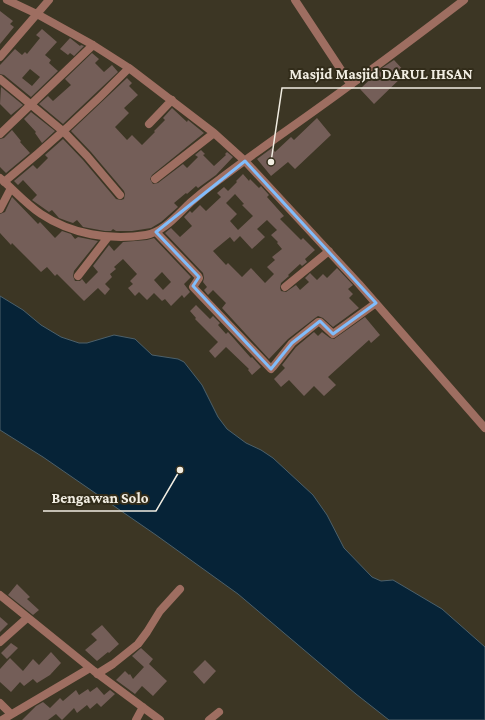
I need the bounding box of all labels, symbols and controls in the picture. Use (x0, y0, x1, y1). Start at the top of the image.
callout: Masjid Masjid DARUL IHSAN (282, 61, 481, 88)
text: Masjid Masjid DARUL IHSAN (289, 66, 473, 83)
callout: Bengawan Solo (43, 484, 156, 511)
text: Bengawan Solo (51, 490, 149, 506)

